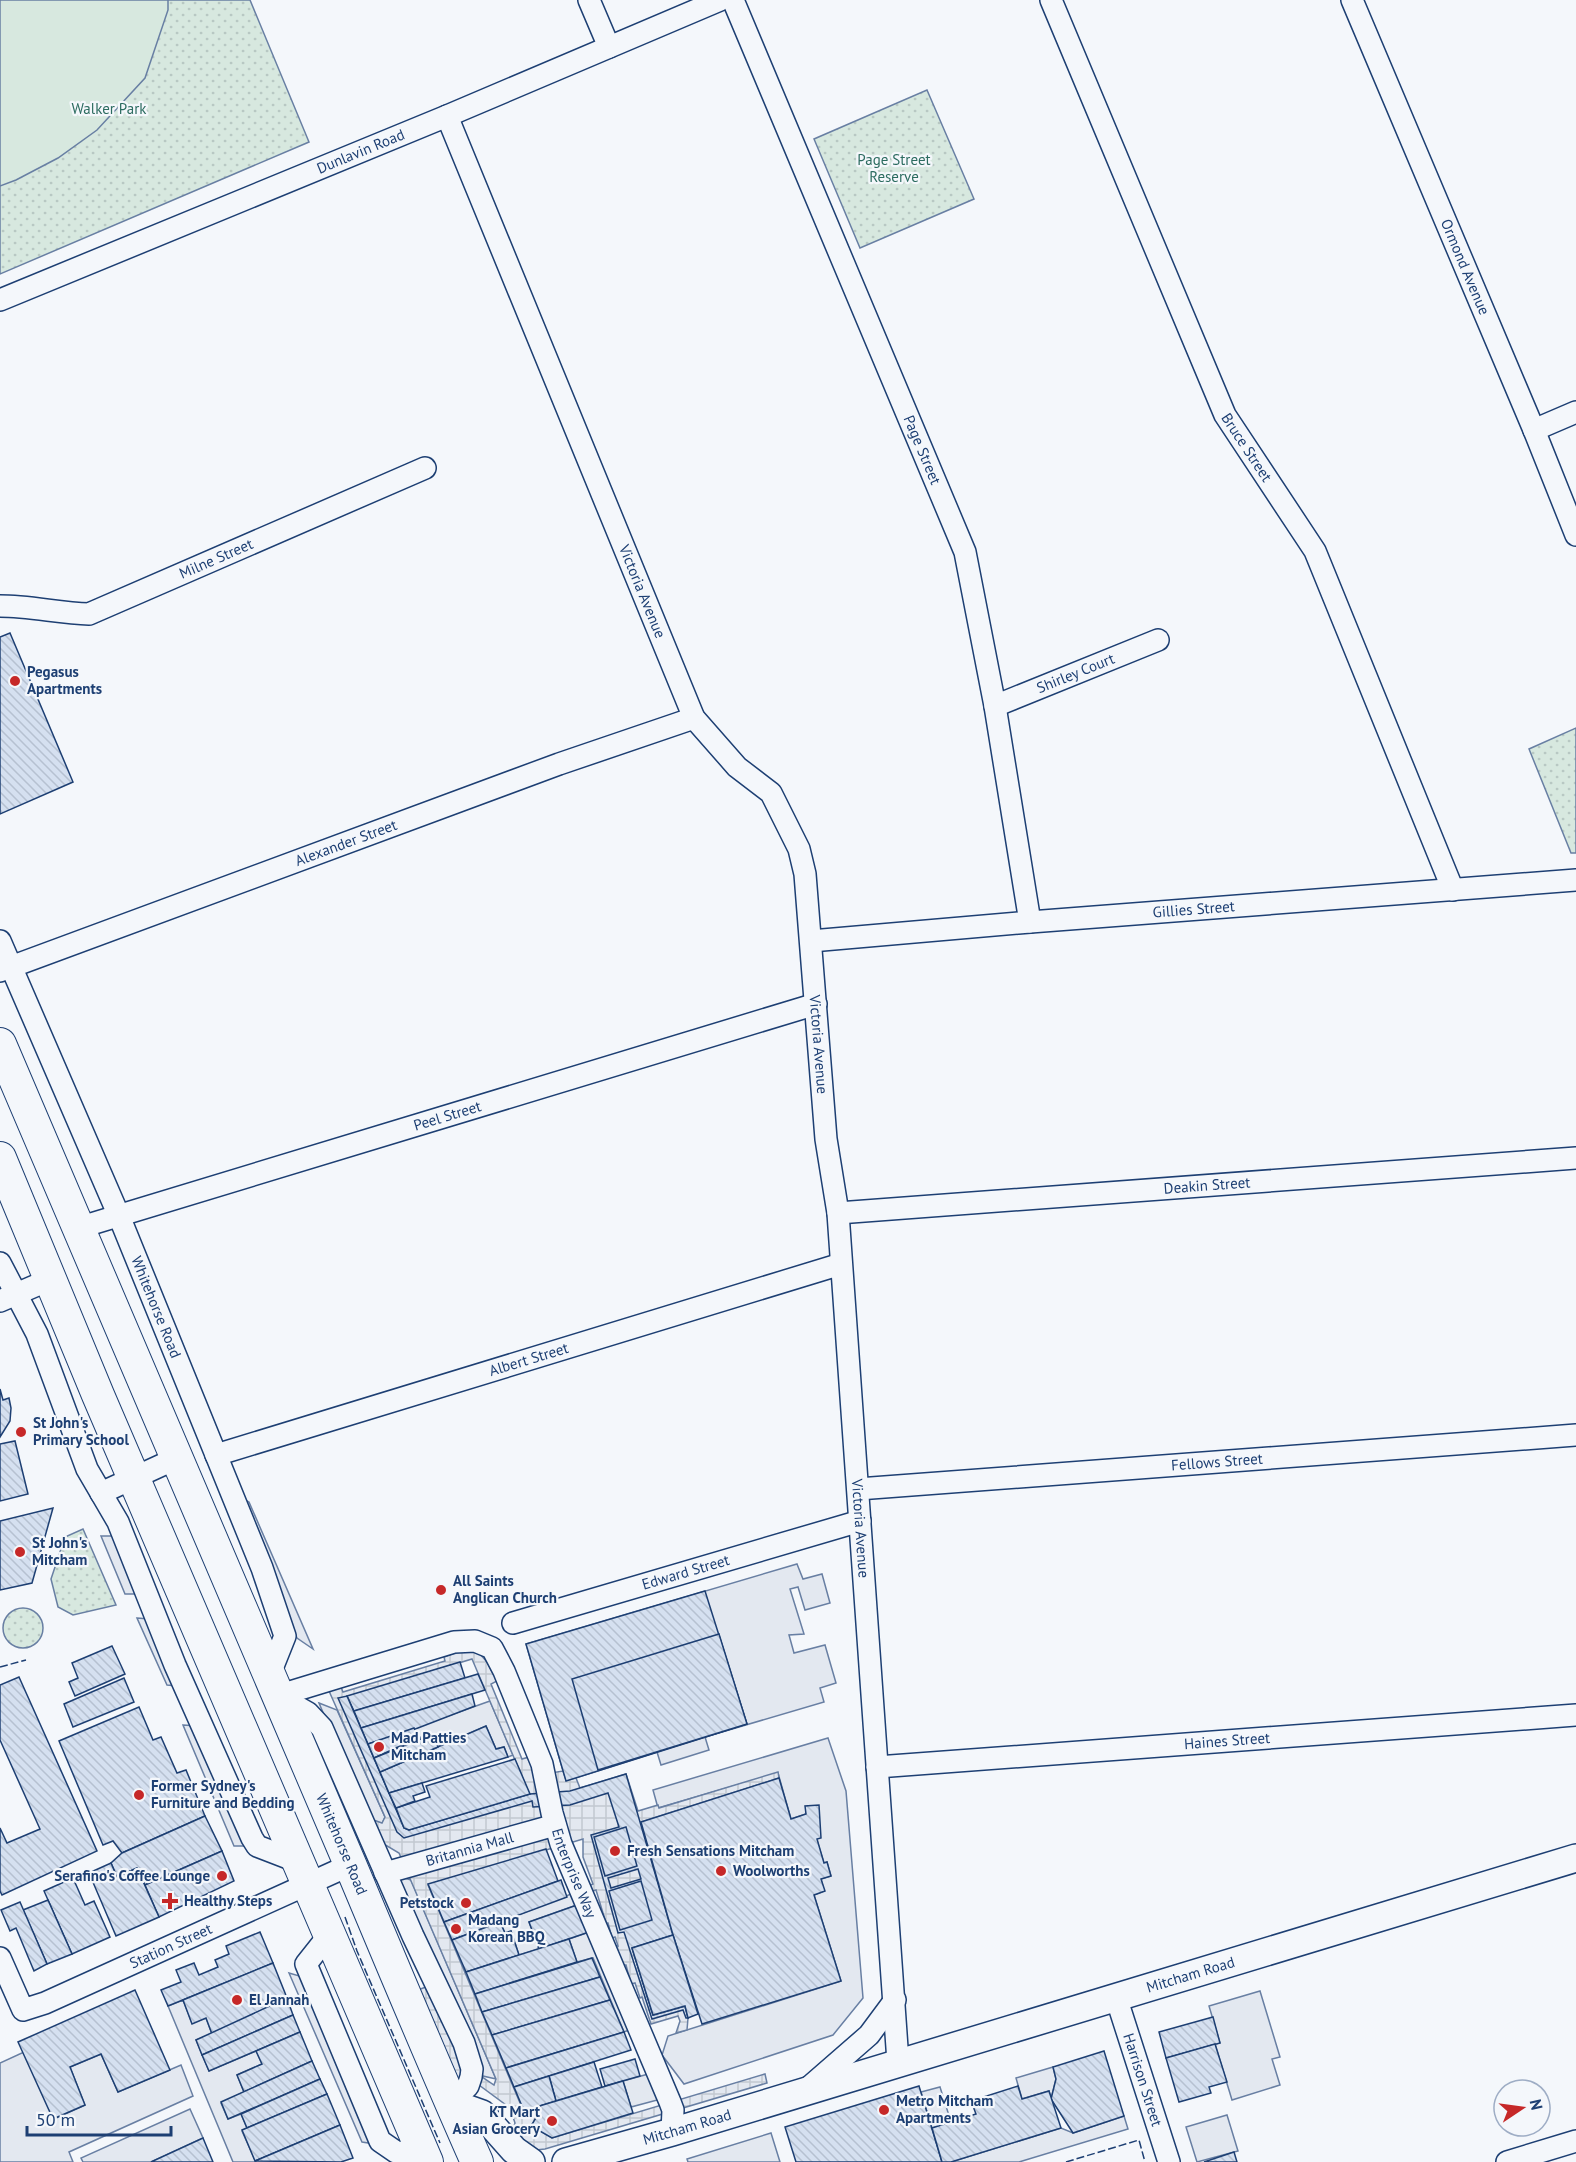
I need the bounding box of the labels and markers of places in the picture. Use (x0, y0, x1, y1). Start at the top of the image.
place label: Pegasus Apartments (27, 662, 102, 698)
marker: Pegasus Apartments (8, 674, 22, 688)
place label: St John's Primary School (33, 1413, 129, 1449)
marker: St John's Primary School (14, 1425, 28, 1439)
place label: St John's Mitcham (32, 1533, 87, 1569)
marker: St John's Mitcham (13, 1545, 27, 1559)
place label: All Saints Anglican Church (453, 1571, 557, 1607)
marker: All Saints Anglican Church (434, 1583, 448, 1597)
place label: Mad Patties Mitcham (391, 1728, 466, 1764)
marker: Mad Patties Mitcham (372, 1740, 386, 1754)
place label: Former Sydney's Furniture and Bedding (151, 1776, 295, 1812)
marker: Former Sydney's Furniture and Bedding (132, 1788, 146, 1802)
place label: Fresh Sensations Mitcham (627, 1841, 794, 1860)
marker: Fresh Sensations Mitcham (608, 1844, 622, 1858)
place label: Woolworths (733, 1861, 810, 1880)
marker: Woolworths (714, 1864, 728, 1878)
place label: Serafino's Coffee Lounge (54, 1866, 210, 1885)
marker: Serafino's Coffee Lounge (215, 1869, 229, 1883)
place label: Healthy Steps (184, 1891, 272, 1910)
marker: Healthy Steps (161, 1892, 179, 1910)
place label: Petstock (400, 1893, 455, 1912)
marker: Petstock (459, 1896, 473, 1910)
place label: Madang Korean BBQ (468, 1910, 546, 1946)
marker: Madang Korean BBQ (449, 1922, 463, 1936)
place label: El Jannah (249, 1990, 309, 2009)
marker: El Jannah (230, 1993, 244, 2007)
place label: Metro Mitcham Apartments (896, 2091, 993, 2127)
place label: KT Mart Asian Grocery (453, 2102, 541, 2138)
marker: Metro Mitcham Apartments (877, 2103, 891, 2117)
marker: KT Mart Asian Grocery (545, 2114, 559, 2128)

